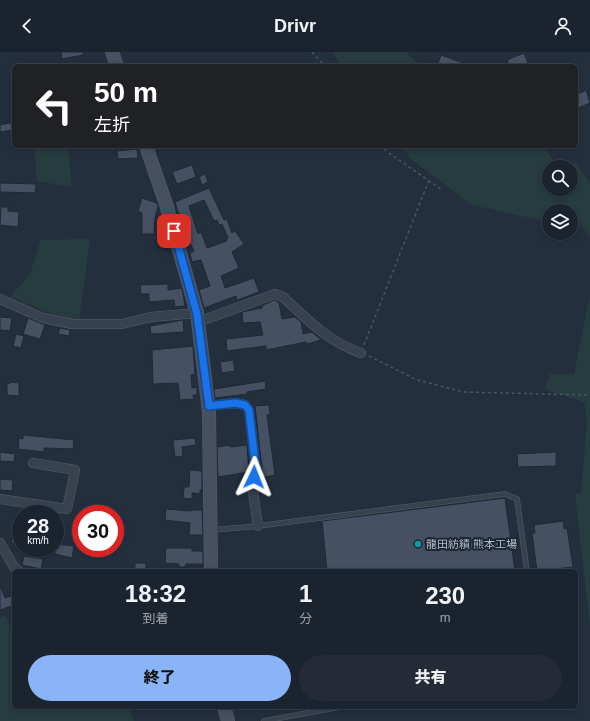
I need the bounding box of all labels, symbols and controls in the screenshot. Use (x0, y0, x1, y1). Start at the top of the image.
icon: back (16, 15, 38, 37)
icon: person (552, 15, 574, 37)
text: Drivr (274, 16, 316, 36)
text: 50 m (94, 77, 158, 108)
icon: left (28, 80, 80, 132)
text: 左折 (94, 115, 130, 135)
map controls (542, 160, 578, 240)
button: search (542, 160, 578, 196)
button: layers (542, 204, 578, 240)
pin (157, 214, 191, 248)
icon: arrive (163, 220, 185, 242)
position arrow (233, 456, 275, 498)
speed limit sign: 30 (72, 505, 124, 557)
text: 28 (27, 515, 49, 537)
text: km/h (27, 535, 49, 546)
place label: 龍田紡績 熊本工場 (426, 538, 517, 550)
marker: 龍田紡績 熊本工場 (413, 539, 423, 549)
text: 18:32 (125, 580, 186, 607)
text: 1 (299, 580, 312, 607)
text: 230 (425, 582, 465, 609)
text: m (440, 610, 451, 625)
text: 到着 (142, 611, 169, 626)
text: 分 (299, 611, 312, 626)
button: 終了 (28, 655, 291, 701)
button: 共有 (299, 655, 562, 701)

